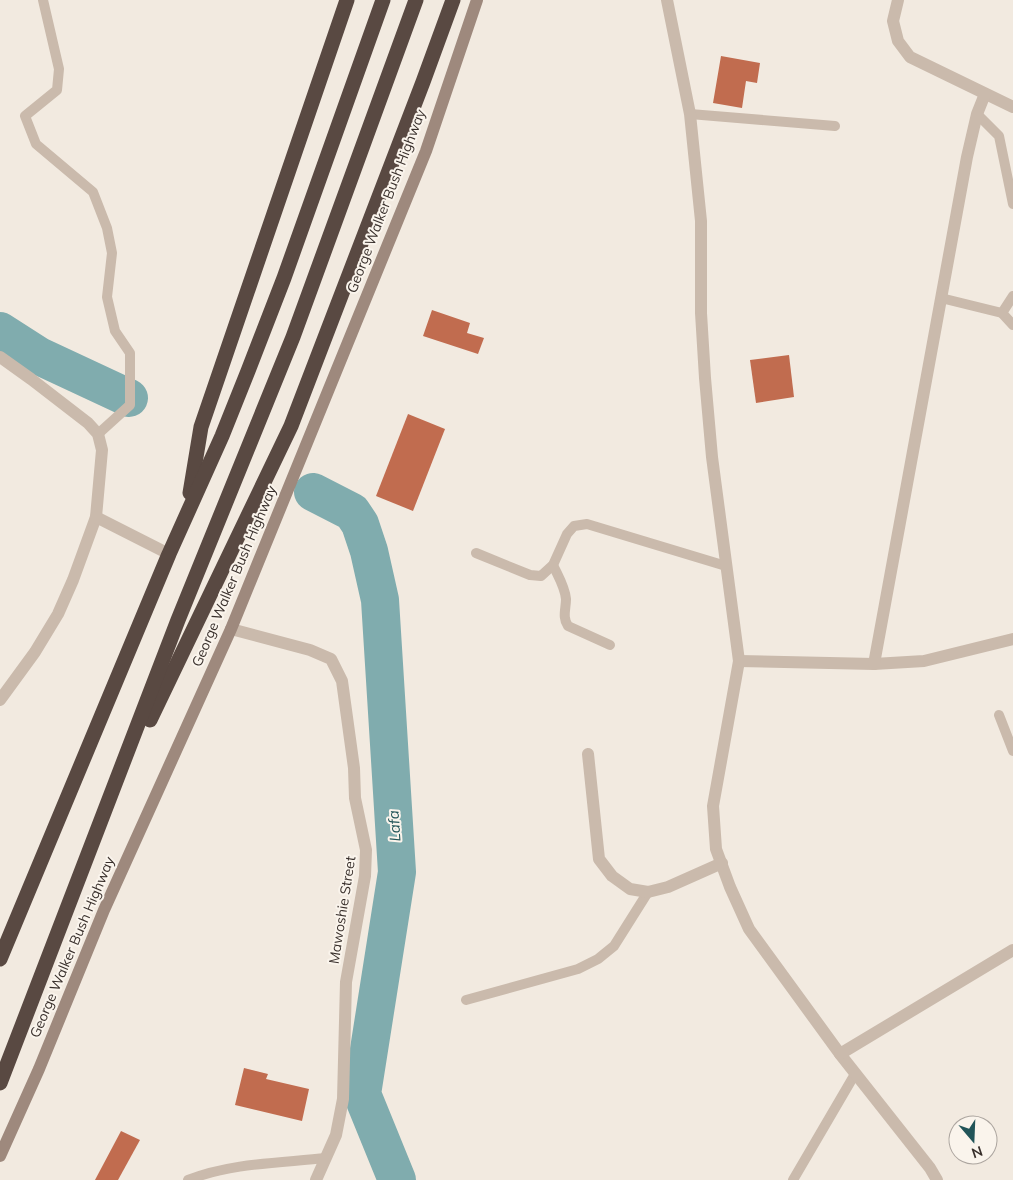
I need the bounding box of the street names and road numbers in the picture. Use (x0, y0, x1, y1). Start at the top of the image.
street label: George Walker Bush Highway (343, 106, 430, 295)
street label: George Walker Bush Highway (188, 482, 281, 669)
street label: George Walker Bush Highway (26, 853, 119, 1040)
street label: Mawoshie Street (325, 855, 359, 965)

